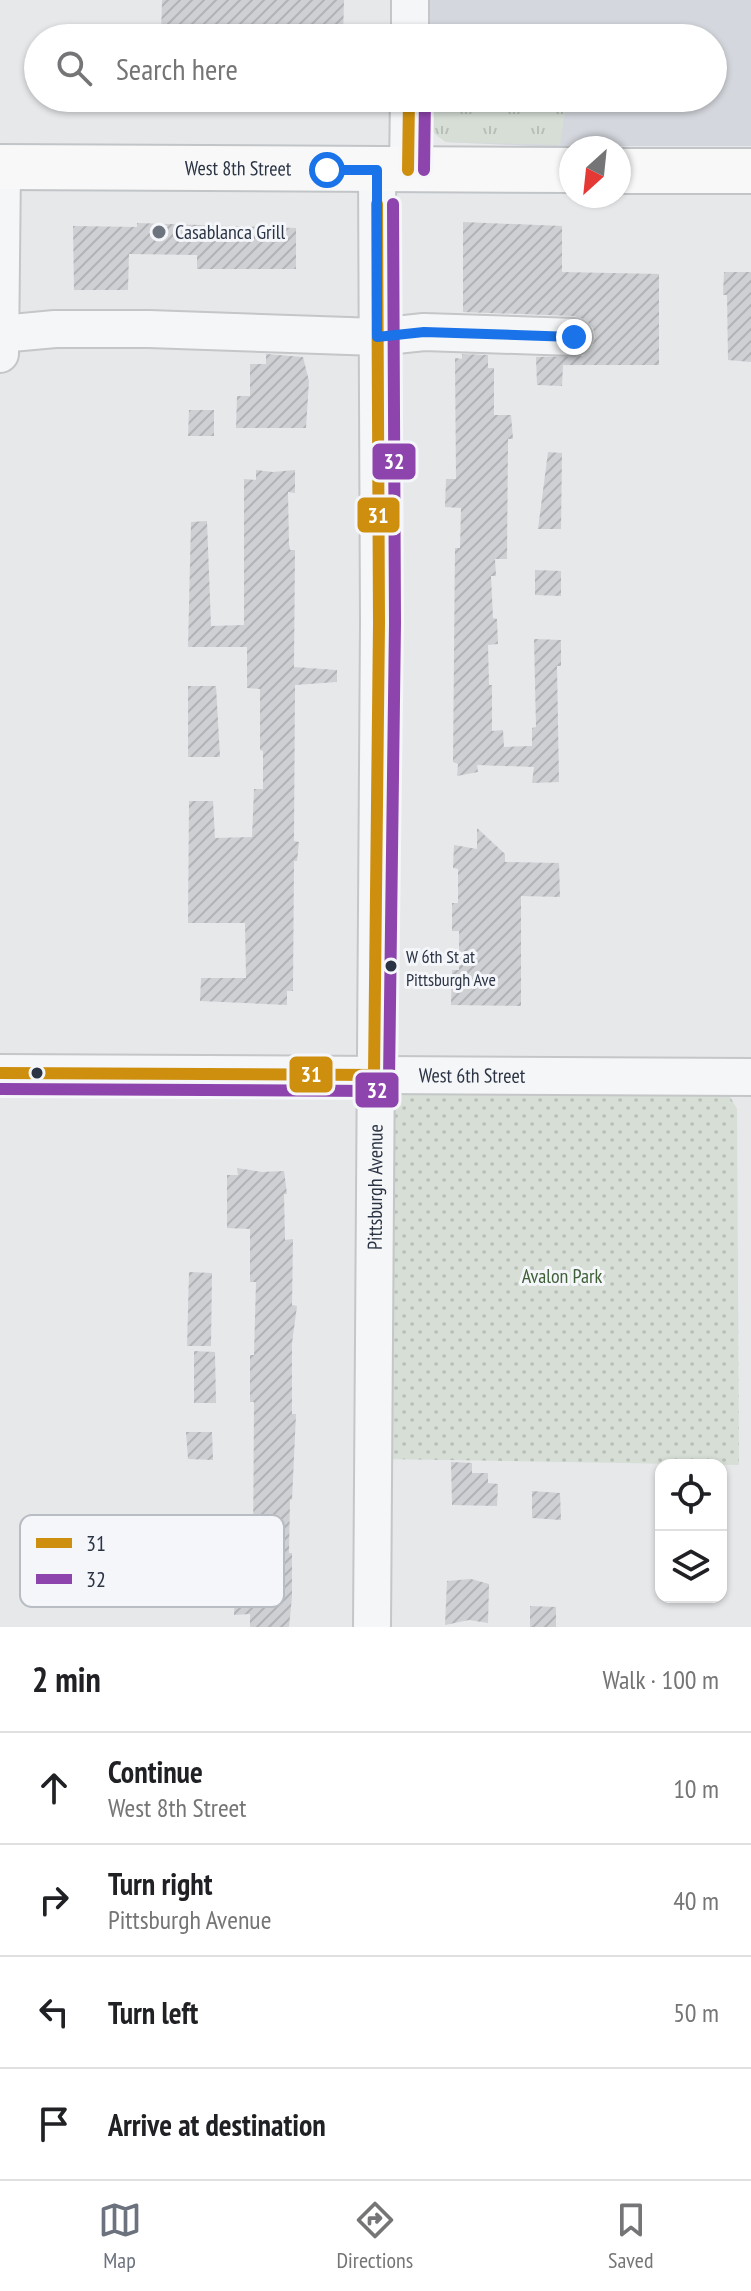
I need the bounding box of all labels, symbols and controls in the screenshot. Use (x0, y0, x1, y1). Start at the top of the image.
search box (24, 24, 727, 112)
icon: search (52, 46, 96, 90)
text: Search here (116, 49, 238, 88)
north arrow (559, 136, 631, 208)
route start (309, 152, 345, 188)
street label: West 8th Street (185, 155, 292, 182)
place label: Casablanca Grill (175, 219, 285, 245)
marker: Casablanca Grill (150, 223, 168, 241)
route end (556, 319, 592, 355)
line badge: 32 (371, 442, 417, 481)
text: 32 (383, 447, 405, 475)
line badge: 31 (356, 496, 401, 534)
text: 31 (367, 501, 389, 529)
place label: W 6th St at Pittsburgh Ave (406, 945, 496, 991)
marker: W 6th St at Pittsburgh Ave (383, 958, 399, 974)
line badge: 31 (288, 1055, 334, 1094)
text: 31 (300, 1060, 322, 1088)
street label: West 6th Street (419, 1062, 526, 1089)
unlabelled marker (29, 1065, 45, 1081)
line badge: 32 (354, 1071, 400, 1109)
text: 32 (366, 1076, 388, 1104)
street label: Pittsburgh Avenue (362, 1124, 389, 1250)
park label: Avalon Park (522, 1263, 603, 1289)
map controls (655, 1459, 727, 1603)
button: locate (655, 1459, 727, 1531)
legend (20, 1515, 284, 1607)
text: 31 (86, 1529, 106, 1557)
button: layers (655, 1531, 727, 1603)
text: 32 (86, 1565, 106, 1593)
text: 2 min (32, 1657, 101, 1701)
text: Walk · 100 m (602, 1663, 719, 1696)
text: Continue (108, 1752, 203, 1791)
icon: ahead (32, 1766, 76, 1810)
text: 10 m (673, 1772, 719, 1805)
text: West 8th Street (108, 1791, 246, 1824)
text: Turn right (108, 1864, 212, 1903)
icon: right (32, 1878, 76, 1922)
text: 40 m (673, 1884, 719, 1917)
text: Pittsburgh Avenue (108, 1903, 271, 1936)
icon: left (32, 1990, 76, 2034)
text: Turn left (108, 1993, 198, 2032)
text: 50 m (673, 1996, 719, 2029)
icon: arrive (32, 2102, 76, 2146)
text: Arrive at destination (108, 2105, 326, 2144)
tab: Map (98, 2198, 142, 2274)
tab: Directions (337, 2198, 413, 2274)
tab: Saved (608, 2198, 653, 2274)

